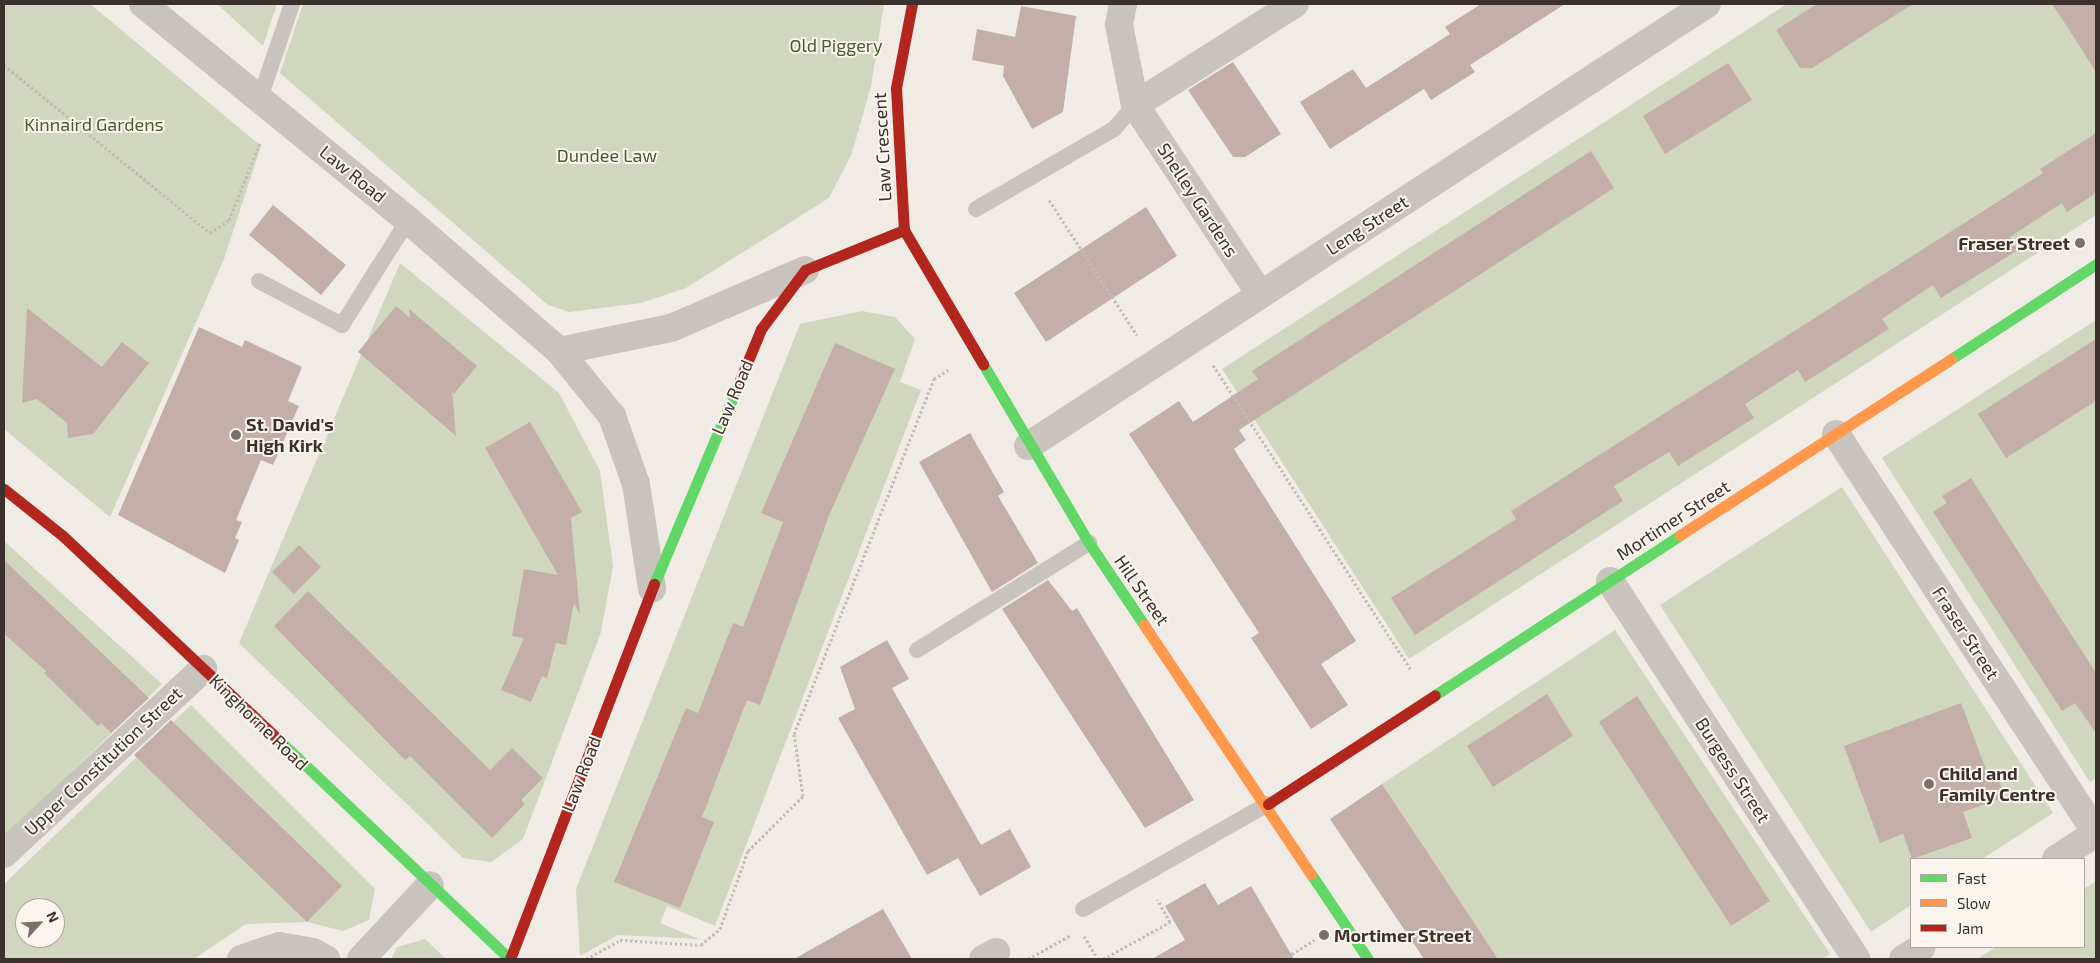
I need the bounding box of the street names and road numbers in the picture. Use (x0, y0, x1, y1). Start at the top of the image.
street label: Law Crescent (868, 92, 896, 202)
street label: Shelley Gardens (1153, 139, 1243, 261)
street label: Law Road (315, 141, 391, 207)
street label: Leng Street (1322, 191, 1412, 259)
street label: Law Road (707, 356, 757, 438)
street label: Mortimer Street (1612, 475, 1734, 565)
street label: Hill Street (1110, 551, 1174, 629)
street label: Fraser Street (1928, 582, 2004, 684)
street label: Kinghorne Road (205, 669, 313, 775)
street label: Upper Constitution Street (19, 682, 187, 840)
street label: Burgess Street (1691, 714, 1775, 826)
street label: Law Road (557, 733, 605, 815)

